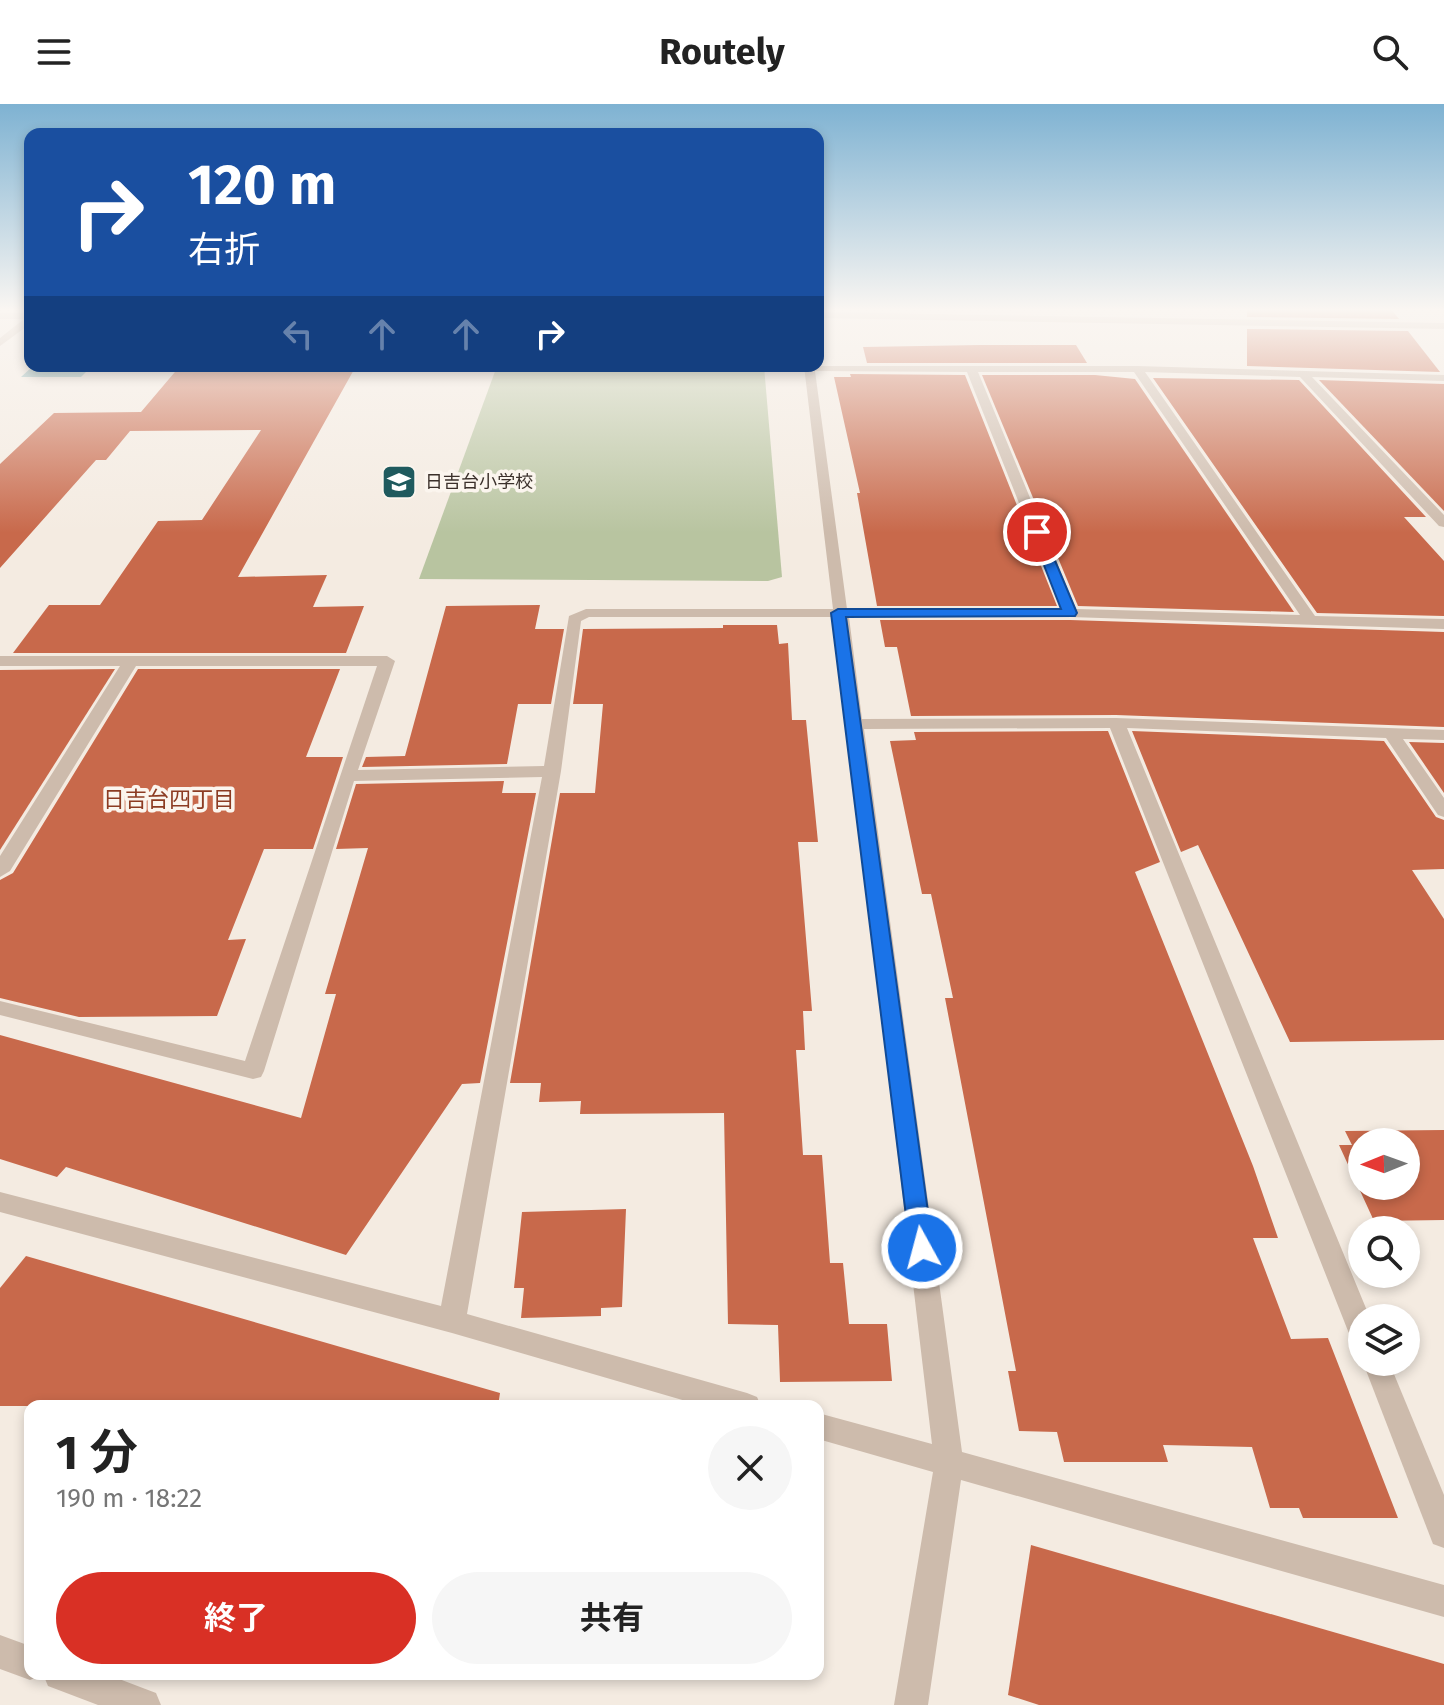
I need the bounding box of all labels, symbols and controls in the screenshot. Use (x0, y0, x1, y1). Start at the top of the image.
icon: menu (32, 30, 76, 74)
text: Routely (659, 30, 785, 74)
icon: search (1368, 30, 1412, 74)
text: 120 m (188, 152, 336, 219)
icon: right (56, 160, 160, 264)
text: 右折 (188, 228, 260, 272)
icon: left (276, 312, 320, 356)
icon: ahead (360, 312, 404, 356)
icon: ahead (444, 312, 488, 356)
icon: right (528, 312, 572, 356)
school or university icon: 日吉台小学校 (380, 463, 418, 501)
place label: 日吉台小学校 (425, 471, 533, 493)
pin (1003, 498, 1071, 566)
icon: arrive (1015, 510, 1059, 554)
district label: 日吉台四丁目 (103, 786, 235, 813)
north arrow (1348, 1128, 1420, 1200)
map controls (1348, 1128, 1420, 1376)
position arrow (880, 1206, 964, 1290)
button: search (1348, 1216, 1420, 1288)
button: layers (1348, 1304, 1420, 1376)
text: 1 分 (56, 1424, 138, 1482)
button: close (708, 1426, 792, 1510)
text: 190 m · 18:22 (56, 1483, 202, 1514)
button: 終了 (56, 1572, 416, 1664)
button: 共有 (432, 1572, 792, 1664)

